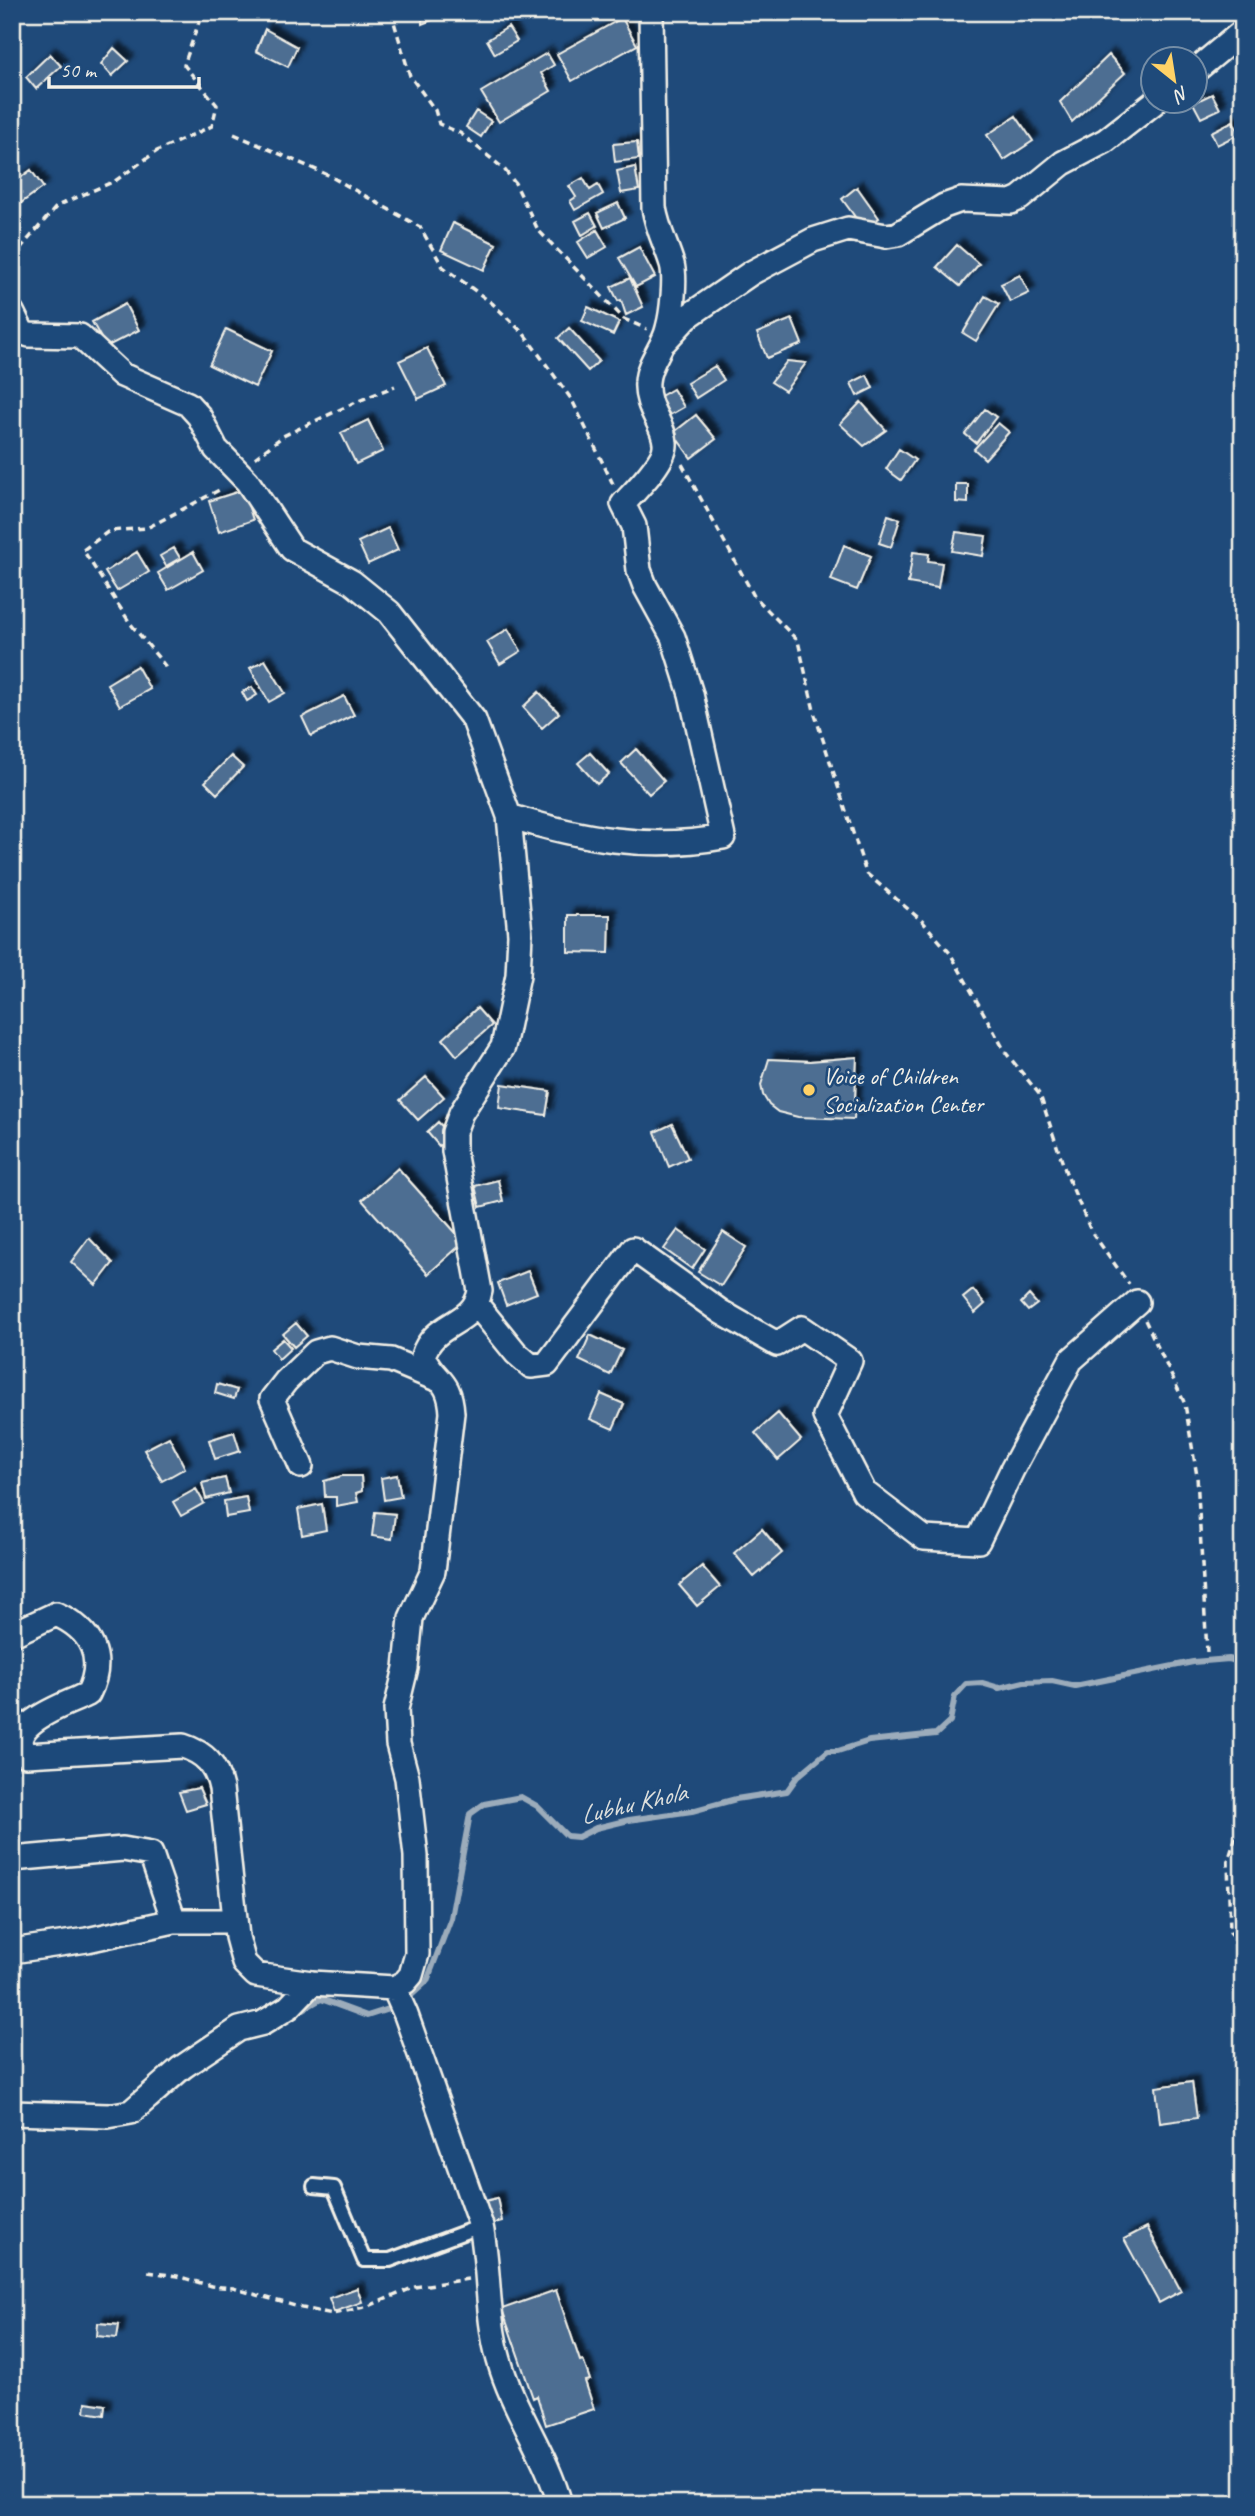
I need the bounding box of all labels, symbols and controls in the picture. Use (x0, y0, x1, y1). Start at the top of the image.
scale bar (49, 46, 200, 90)
north arrow (1140, 46, 1210, 116)
text: 50 m (60, 57, 98, 83)
text: N (1168, 81, 1193, 109)
place label: Voice of Children Socialization Center (823, 1061, 986, 1119)
marker: Voice of Children Socialization Center (801, 1082, 817, 1098)
water label: Lubhu Khola (577, 1775, 692, 1832)

